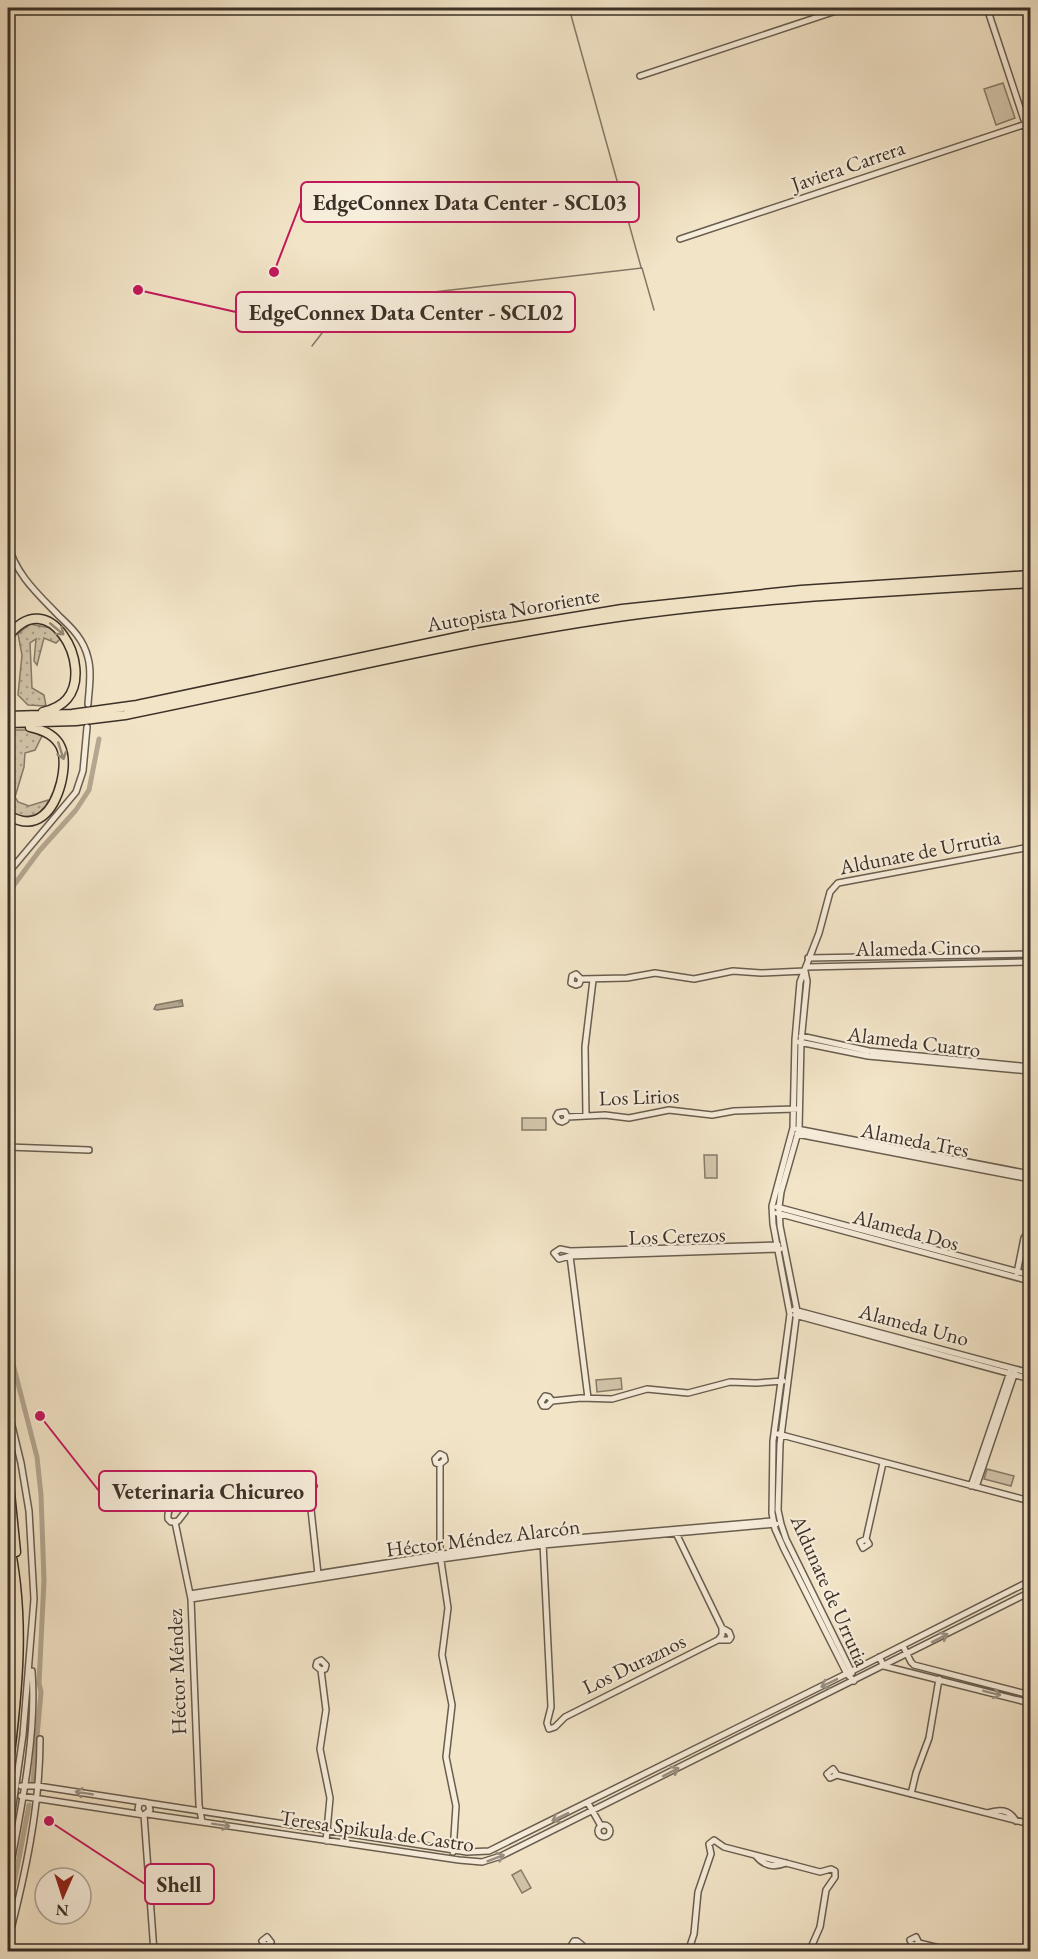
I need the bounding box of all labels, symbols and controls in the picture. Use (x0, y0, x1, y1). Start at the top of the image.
street label: Javiera Carrera (786, 133, 909, 198)
callout: EdgeConnex Data Center - SCL03 (301, 182, 639, 222)
text: EdgeConnex Data Center - SCL03 (313, 188, 627, 217)
callout: EdgeConnex Data Center - SCL02 (236, 292, 575, 332)
text: EdgeConnex Data Center - SCL02 (249, 298, 564, 327)
street label: Autopista Nororiente (423, 581, 602, 638)
one-way arrow (49, 622, 65, 635)
one-way arrow (56, 741, 67, 760)
street label: Aldunate de Urrutia (836, 823, 1003, 881)
street label: Alameda Cinco (854, 933, 981, 962)
street label: Alameda Cuatro (845, 1020, 982, 1063)
street label: Los Lirios (598, 1082, 680, 1111)
street label: Alameda Tres (858, 1116, 972, 1163)
street label: Alameda Dos (849, 1202, 962, 1257)
street label: Los Cerezos (628, 1220, 726, 1251)
street label: Alameda Uno (855, 1297, 972, 1352)
callout: Veterinaria Chicureo (99, 1471, 316, 1511)
text: Veterinaria Chicureo (112, 1477, 304, 1506)
street label: Aldunate de Urrutia (784, 1510, 876, 1672)
street label: Héctor Méndez Alarcón (385, 1512, 581, 1563)
street label: Héctor Méndez (161, 1608, 192, 1736)
street label: Los Duraznos (578, 1627, 690, 1700)
one-way arrow (930, 1632, 948, 1643)
one-way arrow (820, 1678, 838, 1689)
one-way arrow (983, 1688, 1002, 1700)
one-way arrow (662, 1765, 680, 1777)
one-way arrow (75, 1787, 94, 1798)
street label: Teresa Spikula de Castro (278, 1803, 476, 1858)
one-way arrow (551, 1811, 569, 1823)
one-way arrow (210, 1819, 230, 1830)
one-way arrow (486, 1851, 505, 1862)
callout: Shell (145, 1864, 214, 1904)
north arrow (33, 1866, 93, 1926)
text: Shell (157, 1870, 201, 1899)
text: N (55, 1900, 69, 1921)

